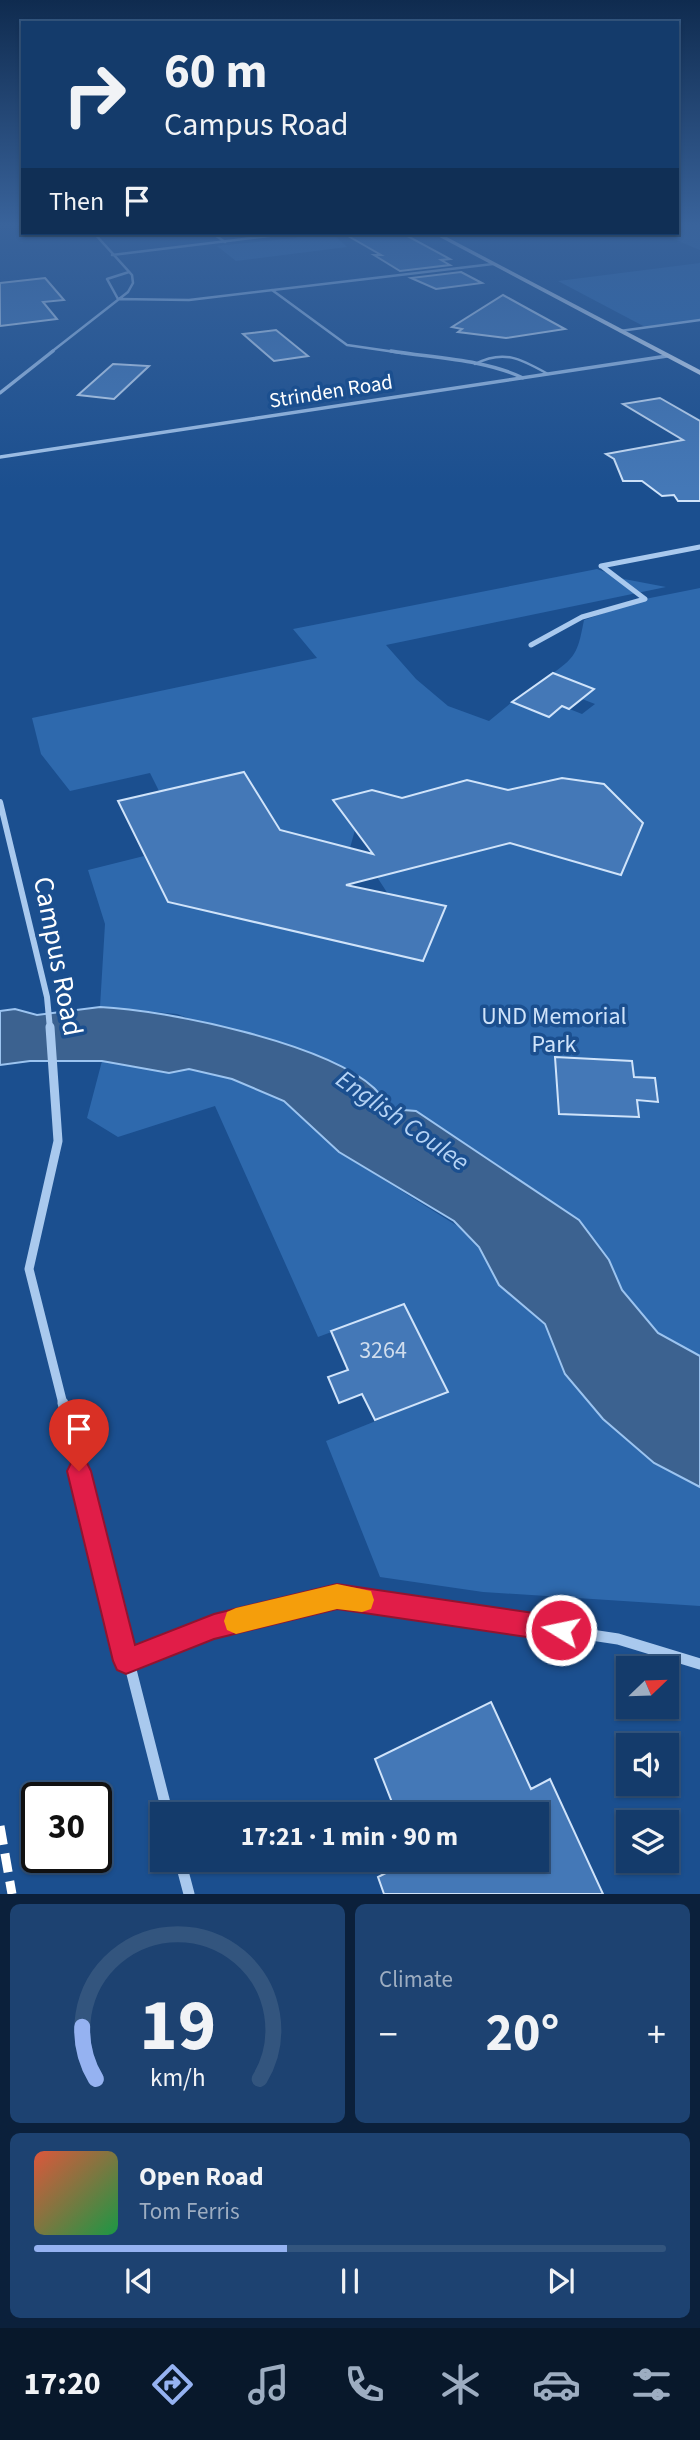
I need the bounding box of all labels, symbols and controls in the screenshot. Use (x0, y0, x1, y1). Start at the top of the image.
text: 60 m (164, 37, 268, 107)
icon: right (49, 49, 140, 140)
text: Campus Road (164, 102, 349, 148)
icon: arrive (118, 182, 156, 220)
text: Then (49, 183, 104, 220)
street label: Strinden Road (267, 366, 395, 416)
street label: Campus Road (23, 873, 93, 1039)
park label: UND Memorial Park (481, 999, 627, 1062)
water label: English Coulee (329, 1061, 477, 1180)
house number: 3264 (359, 1333, 407, 1368)
pin (49, 1399, 109, 1471)
icon: arrive (60, 1410, 98, 1448)
position arrow (524, 1593, 598, 1667)
north arrow (616, 1656, 679, 1718)
map controls (616, 1656, 679, 1873)
button: sound (616, 1733, 679, 1796)
speed limit sign: 30 (21, 1782, 112, 1873)
button: layers (616, 1810, 679, 1873)
text: 17:21 · 1 min · 90 m (241, 1818, 458, 1855)
text: Climate (379, 1963, 453, 1996)
text: 19 (139, 1975, 216, 2079)
text: 20° (486, 1997, 559, 2071)
text: − (379, 2008, 398, 2062)
text: + (647, 2008, 666, 2062)
text: km/h (150, 2060, 205, 2096)
text: Open Road (139, 2158, 264, 2195)
text: Tom Ferris (139, 2195, 240, 2228)
icon: previous (120, 2262, 158, 2300)
icon: pause (331, 2262, 369, 2300)
icon: next (542, 2262, 580, 2300)
icon: directions (148, 2360, 197, 2409)
icon: music (244, 2360, 293, 2409)
icon: phone (340, 2360, 389, 2409)
icon: climate (436, 2360, 485, 2409)
icon: car (532, 2360, 581, 2409)
icon: filters (627, 2360, 676, 2409)
text: 17:20 (23, 2361, 101, 2407)

